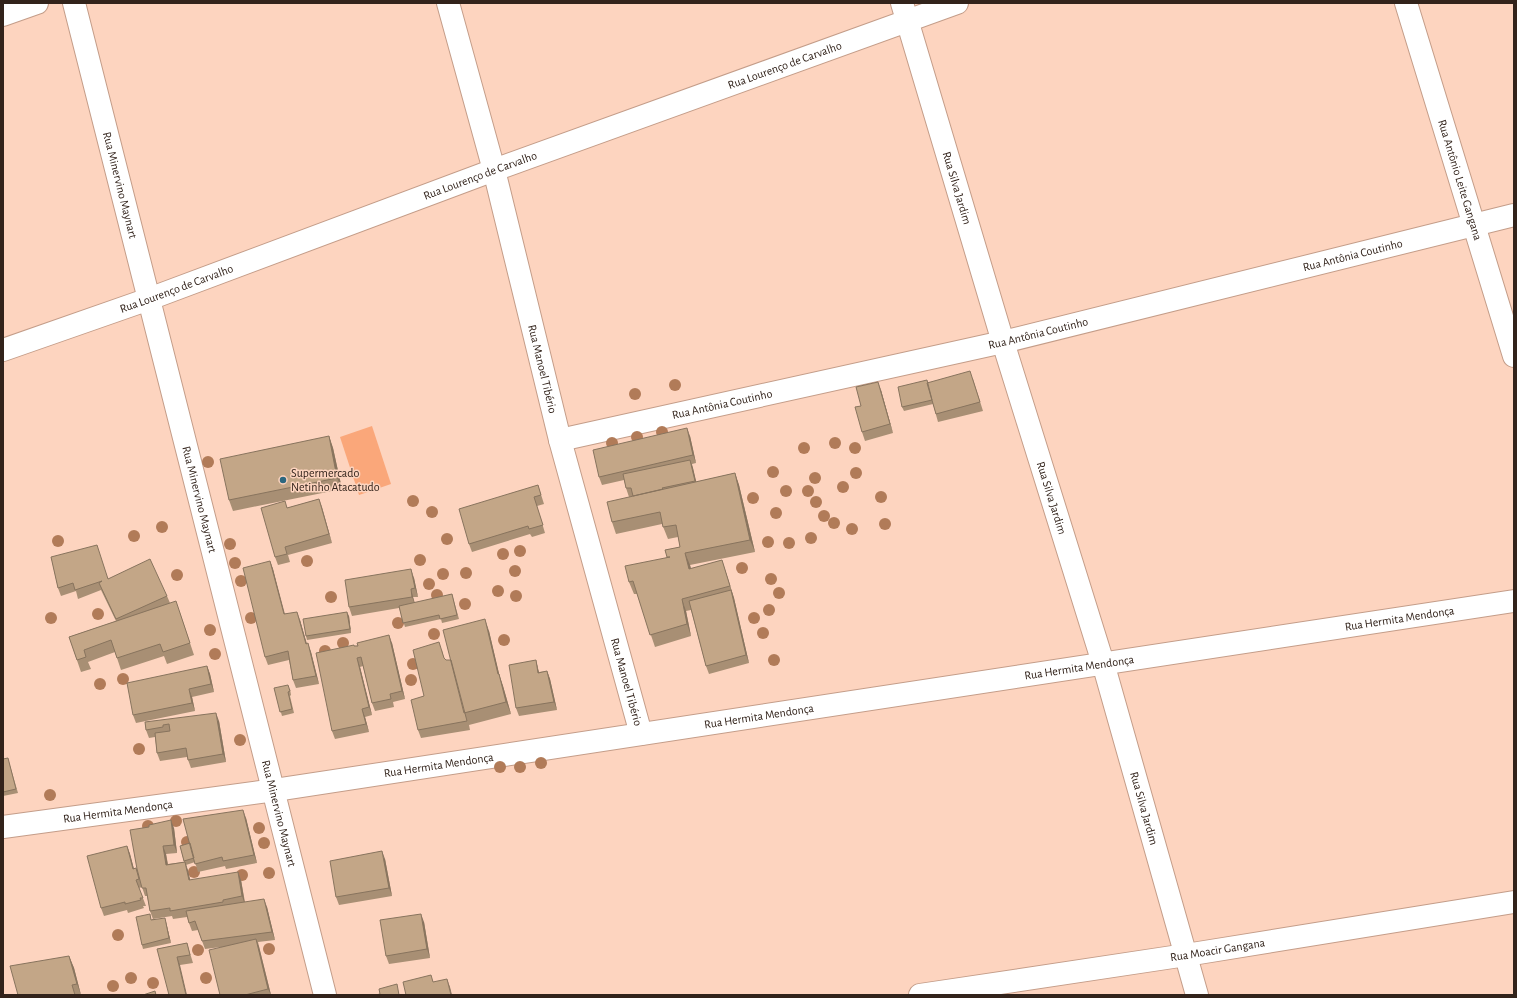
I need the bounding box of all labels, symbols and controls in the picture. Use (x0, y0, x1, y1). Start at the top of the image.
street label: Rua Lourenço de Carvalho (726, 39, 843, 91)
street label: Rua Antônio Leite Gangana (1436, 118, 1484, 242)
street label: Rua Minervino Maynart (101, 131, 139, 240)
street label: Rua Lourenço de Carvalho (422, 149, 538, 202)
street label: Rua Silva Jardim (941, 150, 974, 226)
street label: Rua Antônia Coutinho (1302, 237, 1404, 273)
street label: Rua Lourenço de Carvalho (118, 262, 235, 315)
street label: Rua Antônia Coutinho (987, 315, 1089, 351)
street label: Rua Manoel Tibério (526, 323, 559, 414)
street label: Rua Antônia Coutinho (671, 387, 773, 421)
street label: Rua Minervino Maynart (180, 445, 219, 554)
street label: Rua Silva Jardim (1035, 460, 1069, 536)
place label: Supermercado Netinho Atacatudo (291, 467, 380, 493)
marker: Supermercado Netinho Atacatudo (278, 475, 288, 485)
street label: Rua Hermita Mendonça (1344, 604, 1456, 633)
street label: Rua Manoel Tibério (609, 637, 644, 727)
street label: Rua Hermita Mendonça (1024, 653, 1135, 682)
street label: Rua Hermita Mendonça (703, 702, 815, 730)
street label: Rua Hermita Mendonça (383, 751, 495, 779)
street label: Rua Minervino Maynart (260, 759, 298, 868)
street label: Rua Silva Jardim (1128, 770, 1160, 846)
street label: Rua Hermita Mendonça (62, 798, 174, 825)
street label: Rua Moacir Gangana (1169, 936, 1266, 963)

